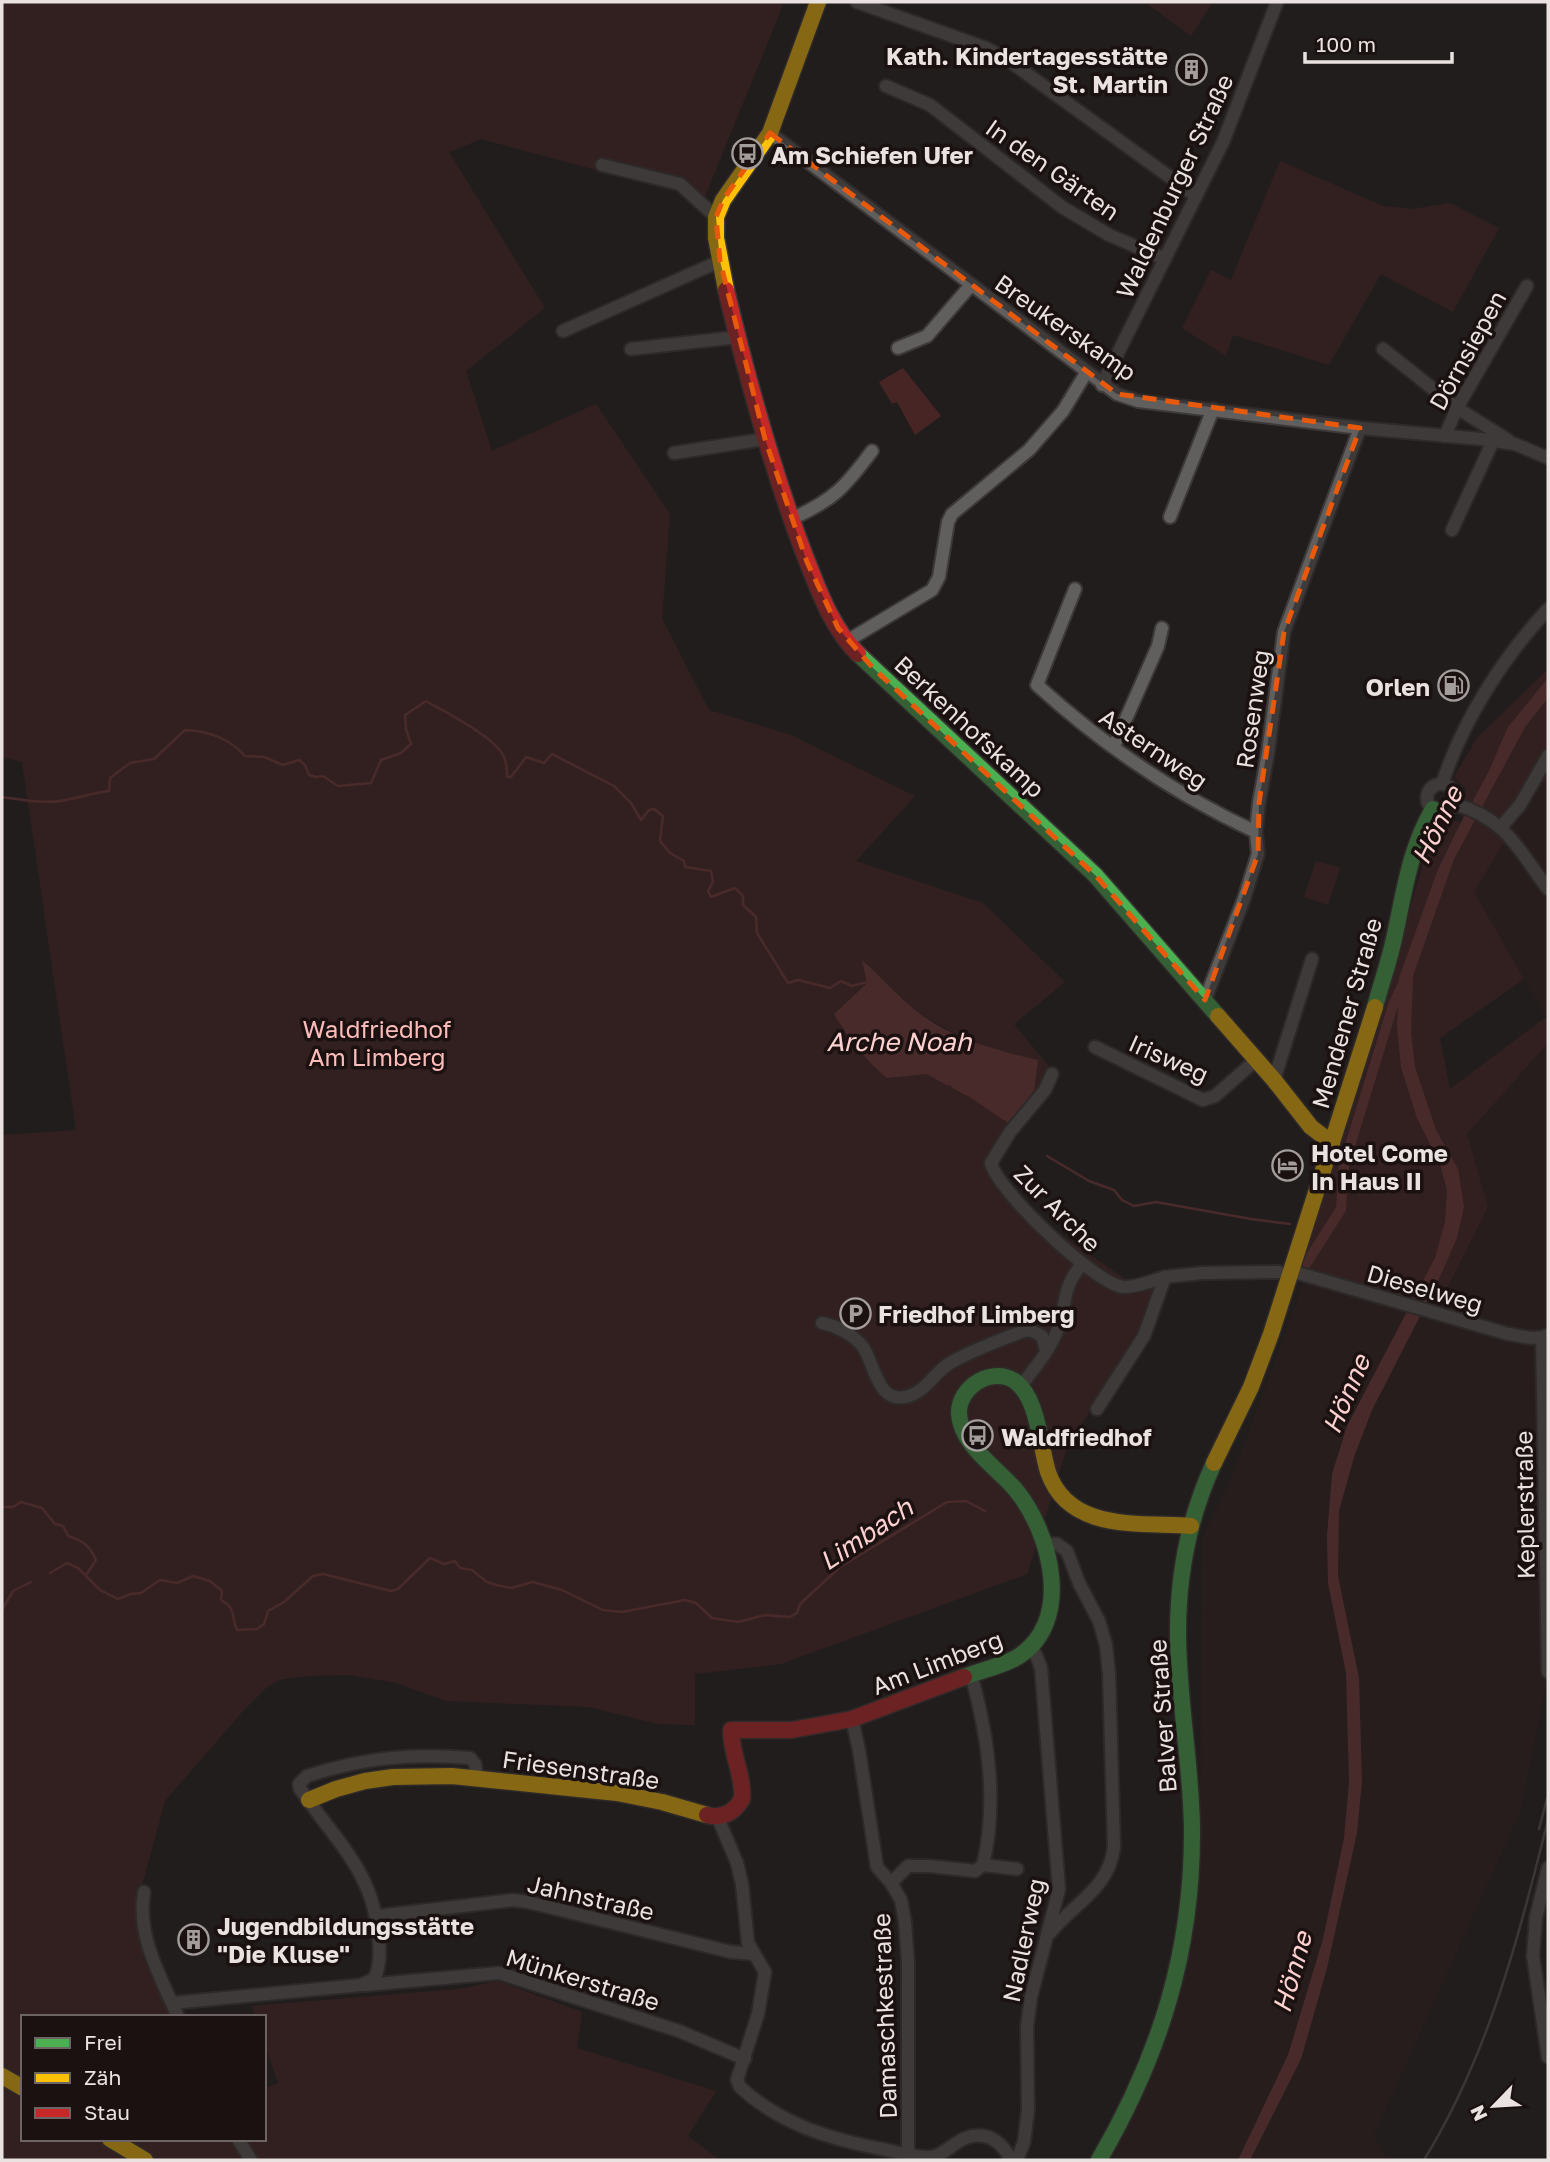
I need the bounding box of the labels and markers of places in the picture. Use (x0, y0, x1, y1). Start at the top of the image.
place label: Kath. Kindertagesstätte St. Martin (886, 41, 1168, 98)
building icon: Kath. Kindertagesstätte St. Martin (1174, 52, 1208, 86)
bus stop icon: Am Schiefen Ufer (731, 137, 765, 171)
place label: Am Schiefen Ufer (771, 140, 973, 169)
fuel station icon: Orlen (1436, 669, 1470, 703)
place label: Orlen (1366, 672, 1430, 701)
place label: Hotel Come In Haus II (1311, 1138, 1448, 1195)
hotel icon: Hotel Come In Haus II (1271, 1149, 1305, 1183)
parking icon: Friedhof Limberg (838, 1296, 872, 1330)
place label: Friedhof Limberg (878, 1299, 1075, 1328)
bus stop icon: Waldfriedhof (961, 1419, 995, 1453)
place label: Waldfriedhof (1001, 1422, 1152, 1451)
place label: Jugendbildungsstätte "Die Kluse" (217, 1911, 474, 1968)
building icon: Jugendbildungsstätte "Die Kluse" (177, 1922, 211, 1956)

